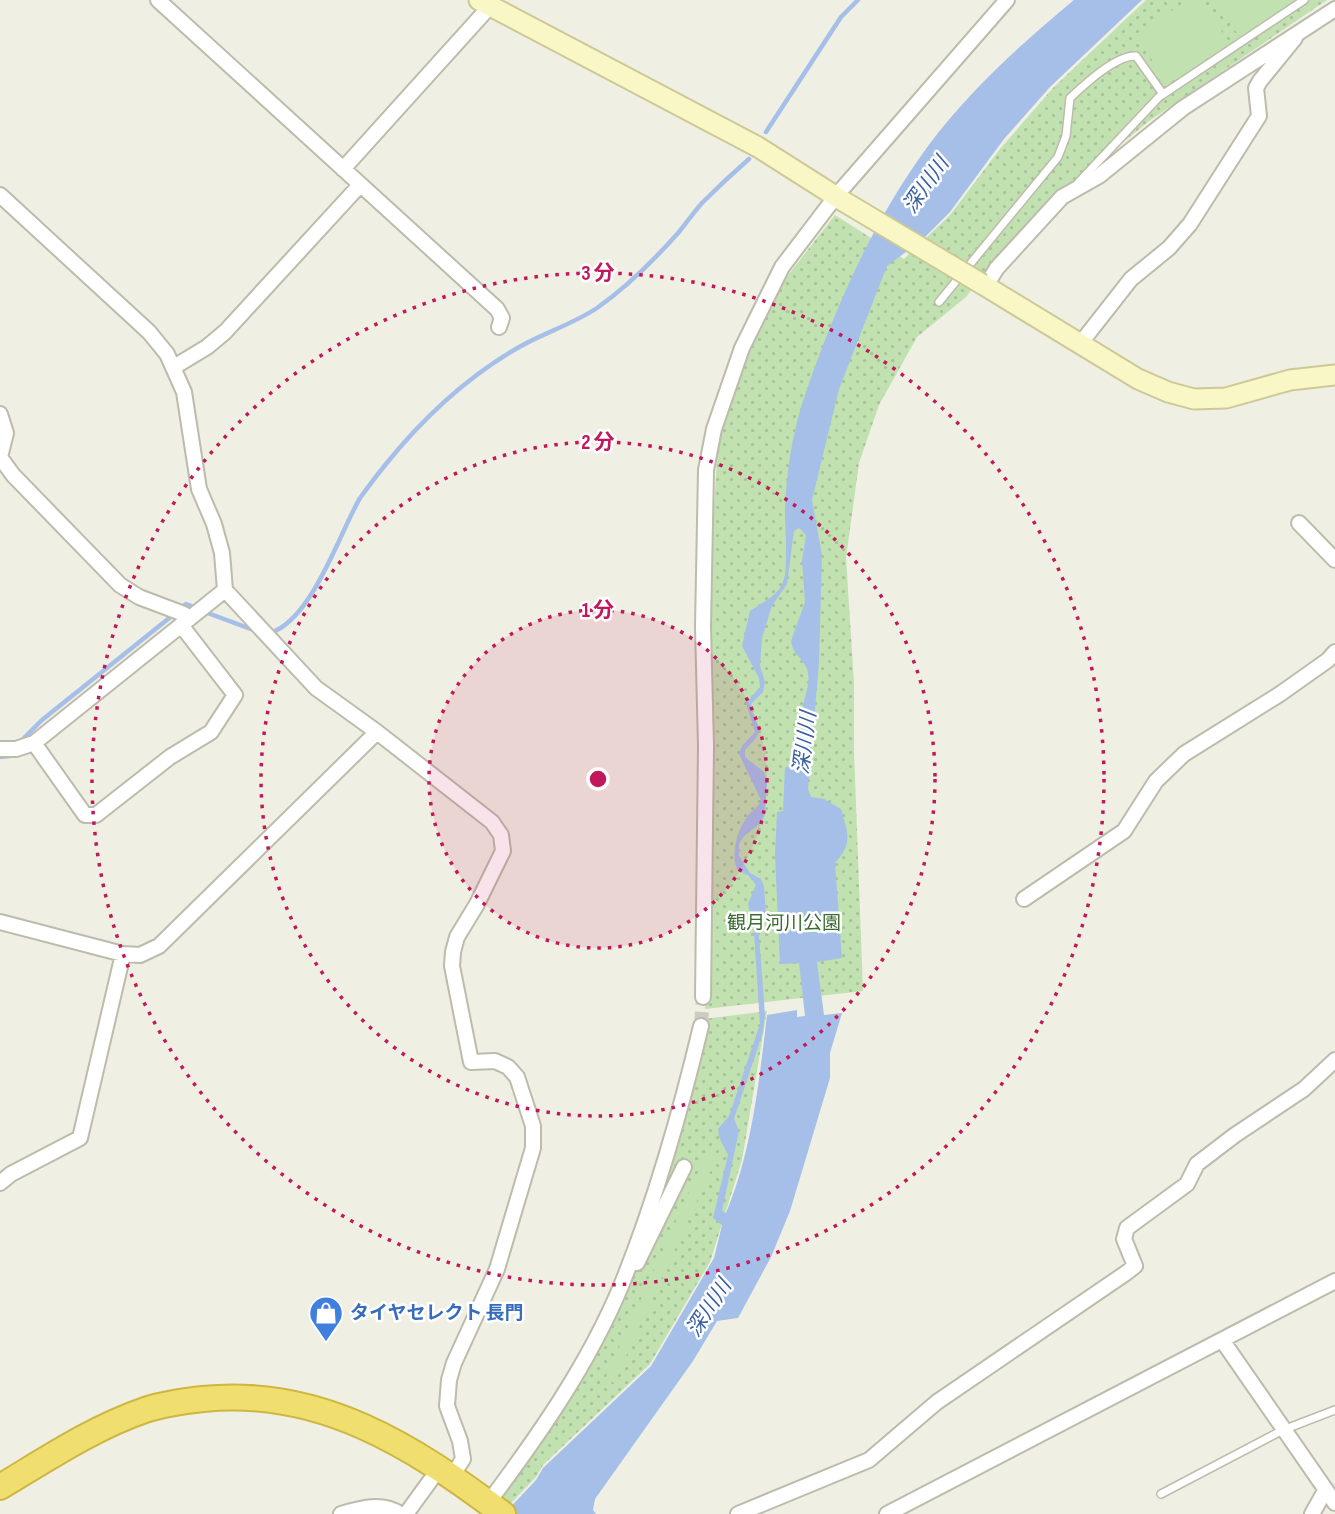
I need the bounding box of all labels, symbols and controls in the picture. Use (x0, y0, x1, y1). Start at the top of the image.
water label: 深川川 (898, 150, 955, 218)
text: 3 分 (581, 261, 615, 286)
text: 2 分 (581, 430, 615, 455)
text: 1 分 (582, 598, 614, 623)
water label: 深川川 (789, 708, 821, 776)
centre of rings (586, 767, 610, 791)
park label: 観月河川公園 (727, 912, 841, 935)
water label: 深川川 (681, 1273, 738, 1341)
shop icon: タイヤセレクト 長門 (307, 1294, 345, 1343)
place label: タイヤセレクト 長門 (350, 1302, 523, 1325)

